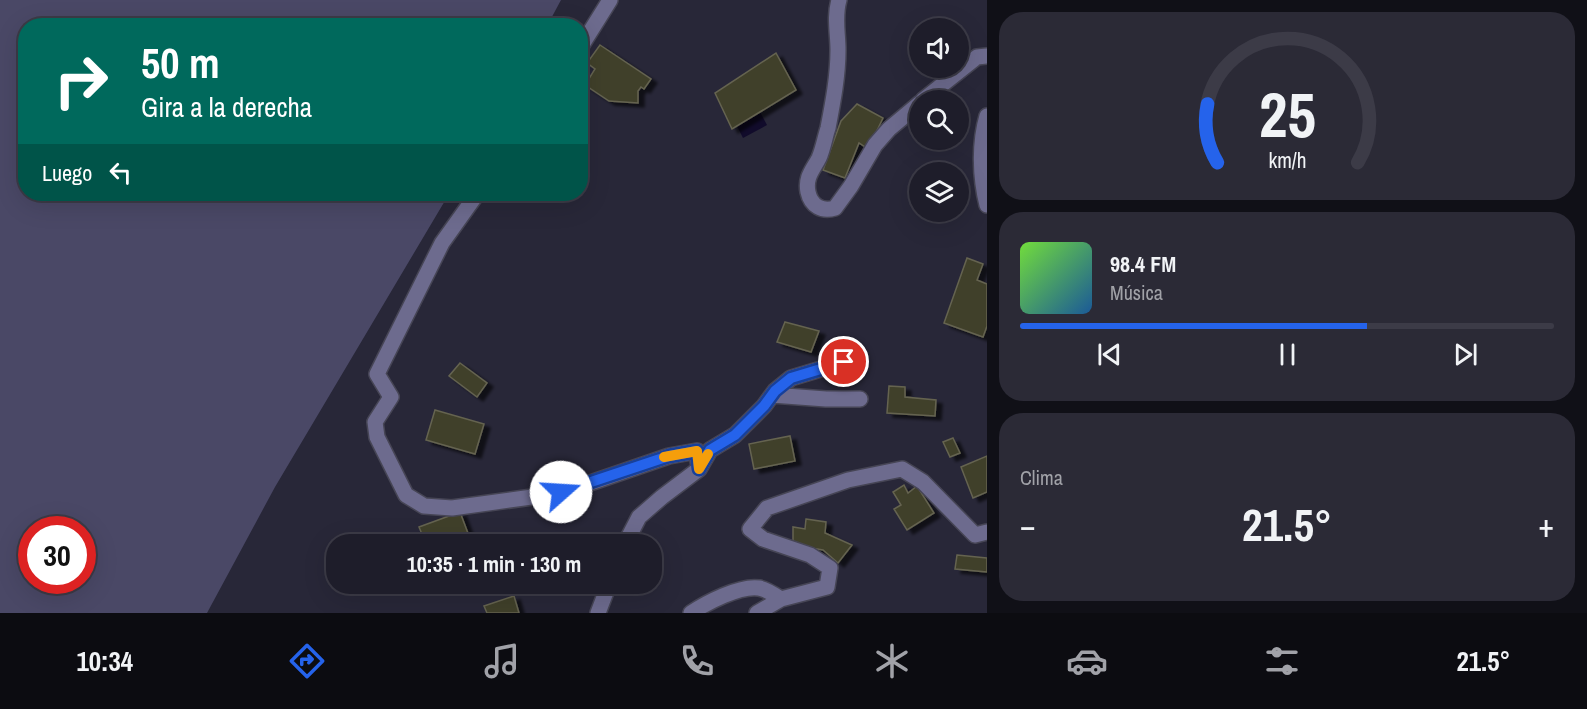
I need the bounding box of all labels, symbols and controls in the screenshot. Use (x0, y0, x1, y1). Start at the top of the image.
map controls (909, 18, 969, 222)
button: sound (909, 18, 969, 78)
text: 50 m (141, 35, 220, 91)
icon: right (42, 42, 120, 120)
text: 25 (1259, 72, 1315, 156)
text: Gira a la derecha (141, 89, 312, 125)
button: search (909, 90, 969, 150)
text: km/h (1268, 147, 1306, 176)
icon: left (104, 156, 137, 189)
text: Luego (42, 158, 92, 188)
button: layers (909, 162, 969, 222)
text: 98.4 FM (1110, 249, 1176, 279)
text: Música (1110, 279, 1163, 306)
pin (818, 336, 869, 387)
icon: previous (1093, 338, 1126, 371)
icon: pause (1271, 338, 1304, 371)
icon: next (1449, 338, 1482, 371)
icon: arrive (827, 345, 860, 378)
position arrow (529, 460, 593, 524)
text: Clima (1020, 464, 1063, 491)
text: 21.5° (1242, 494, 1332, 555)
text: − (1020, 503, 1036, 547)
text: + (1538, 503, 1554, 547)
speed limit sign: 30 (18, 516, 96, 594)
text: 10:35 · 1 min · 130 m (407, 549, 581, 579)
icon: directions (286, 640, 328, 682)
icon: music (481, 640, 523, 682)
icon: phone (676, 640, 718, 682)
icon: climate (871, 640, 913, 682)
icon: car (1066, 640, 1108, 682)
icon: filters (1261, 640, 1303, 682)
text: 10:34 (77, 643, 133, 679)
text: 21.5° (1456, 643, 1510, 679)

